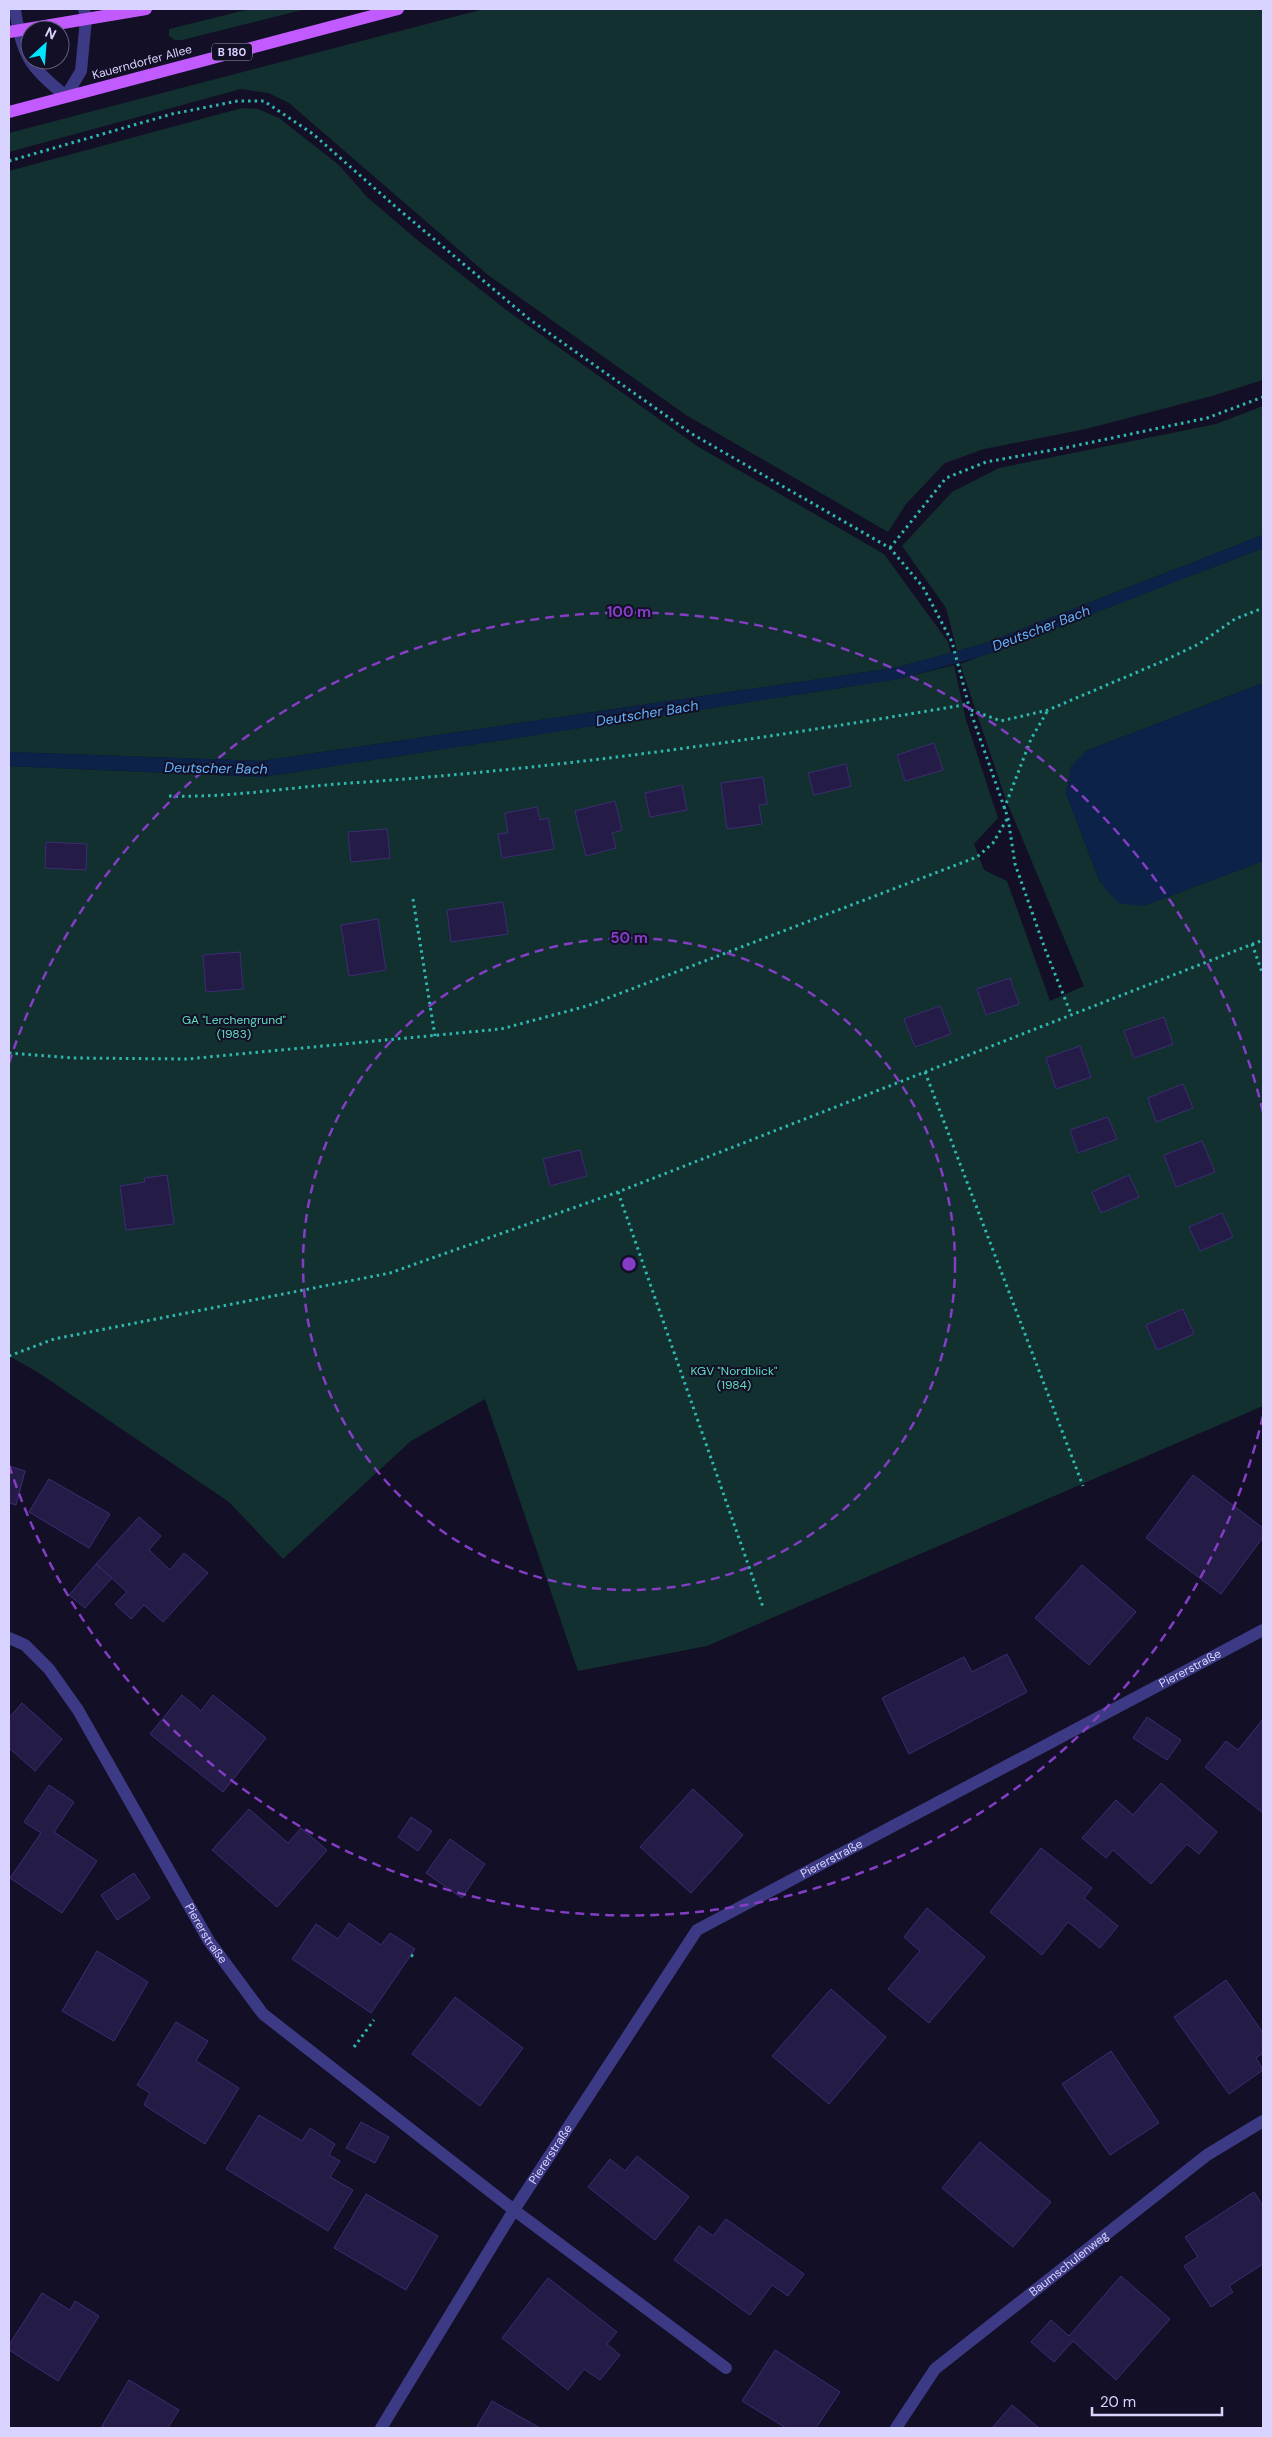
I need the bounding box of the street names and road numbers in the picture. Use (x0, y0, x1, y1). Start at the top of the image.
street label: Kauerndorfer Allee (90, 41, 194, 83)
road number: B 180 (212, 44, 252, 61)
street label: Piererstraße (1156, 1645, 1224, 1692)
street label: Piererstraße (798, 1836, 865, 1882)
street label: Piererstraße (181, 1900, 231, 1967)
street label: Piererstraße (525, 2121, 576, 2187)
street label: Baumschulenweg (1026, 2227, 1112, 2300)

